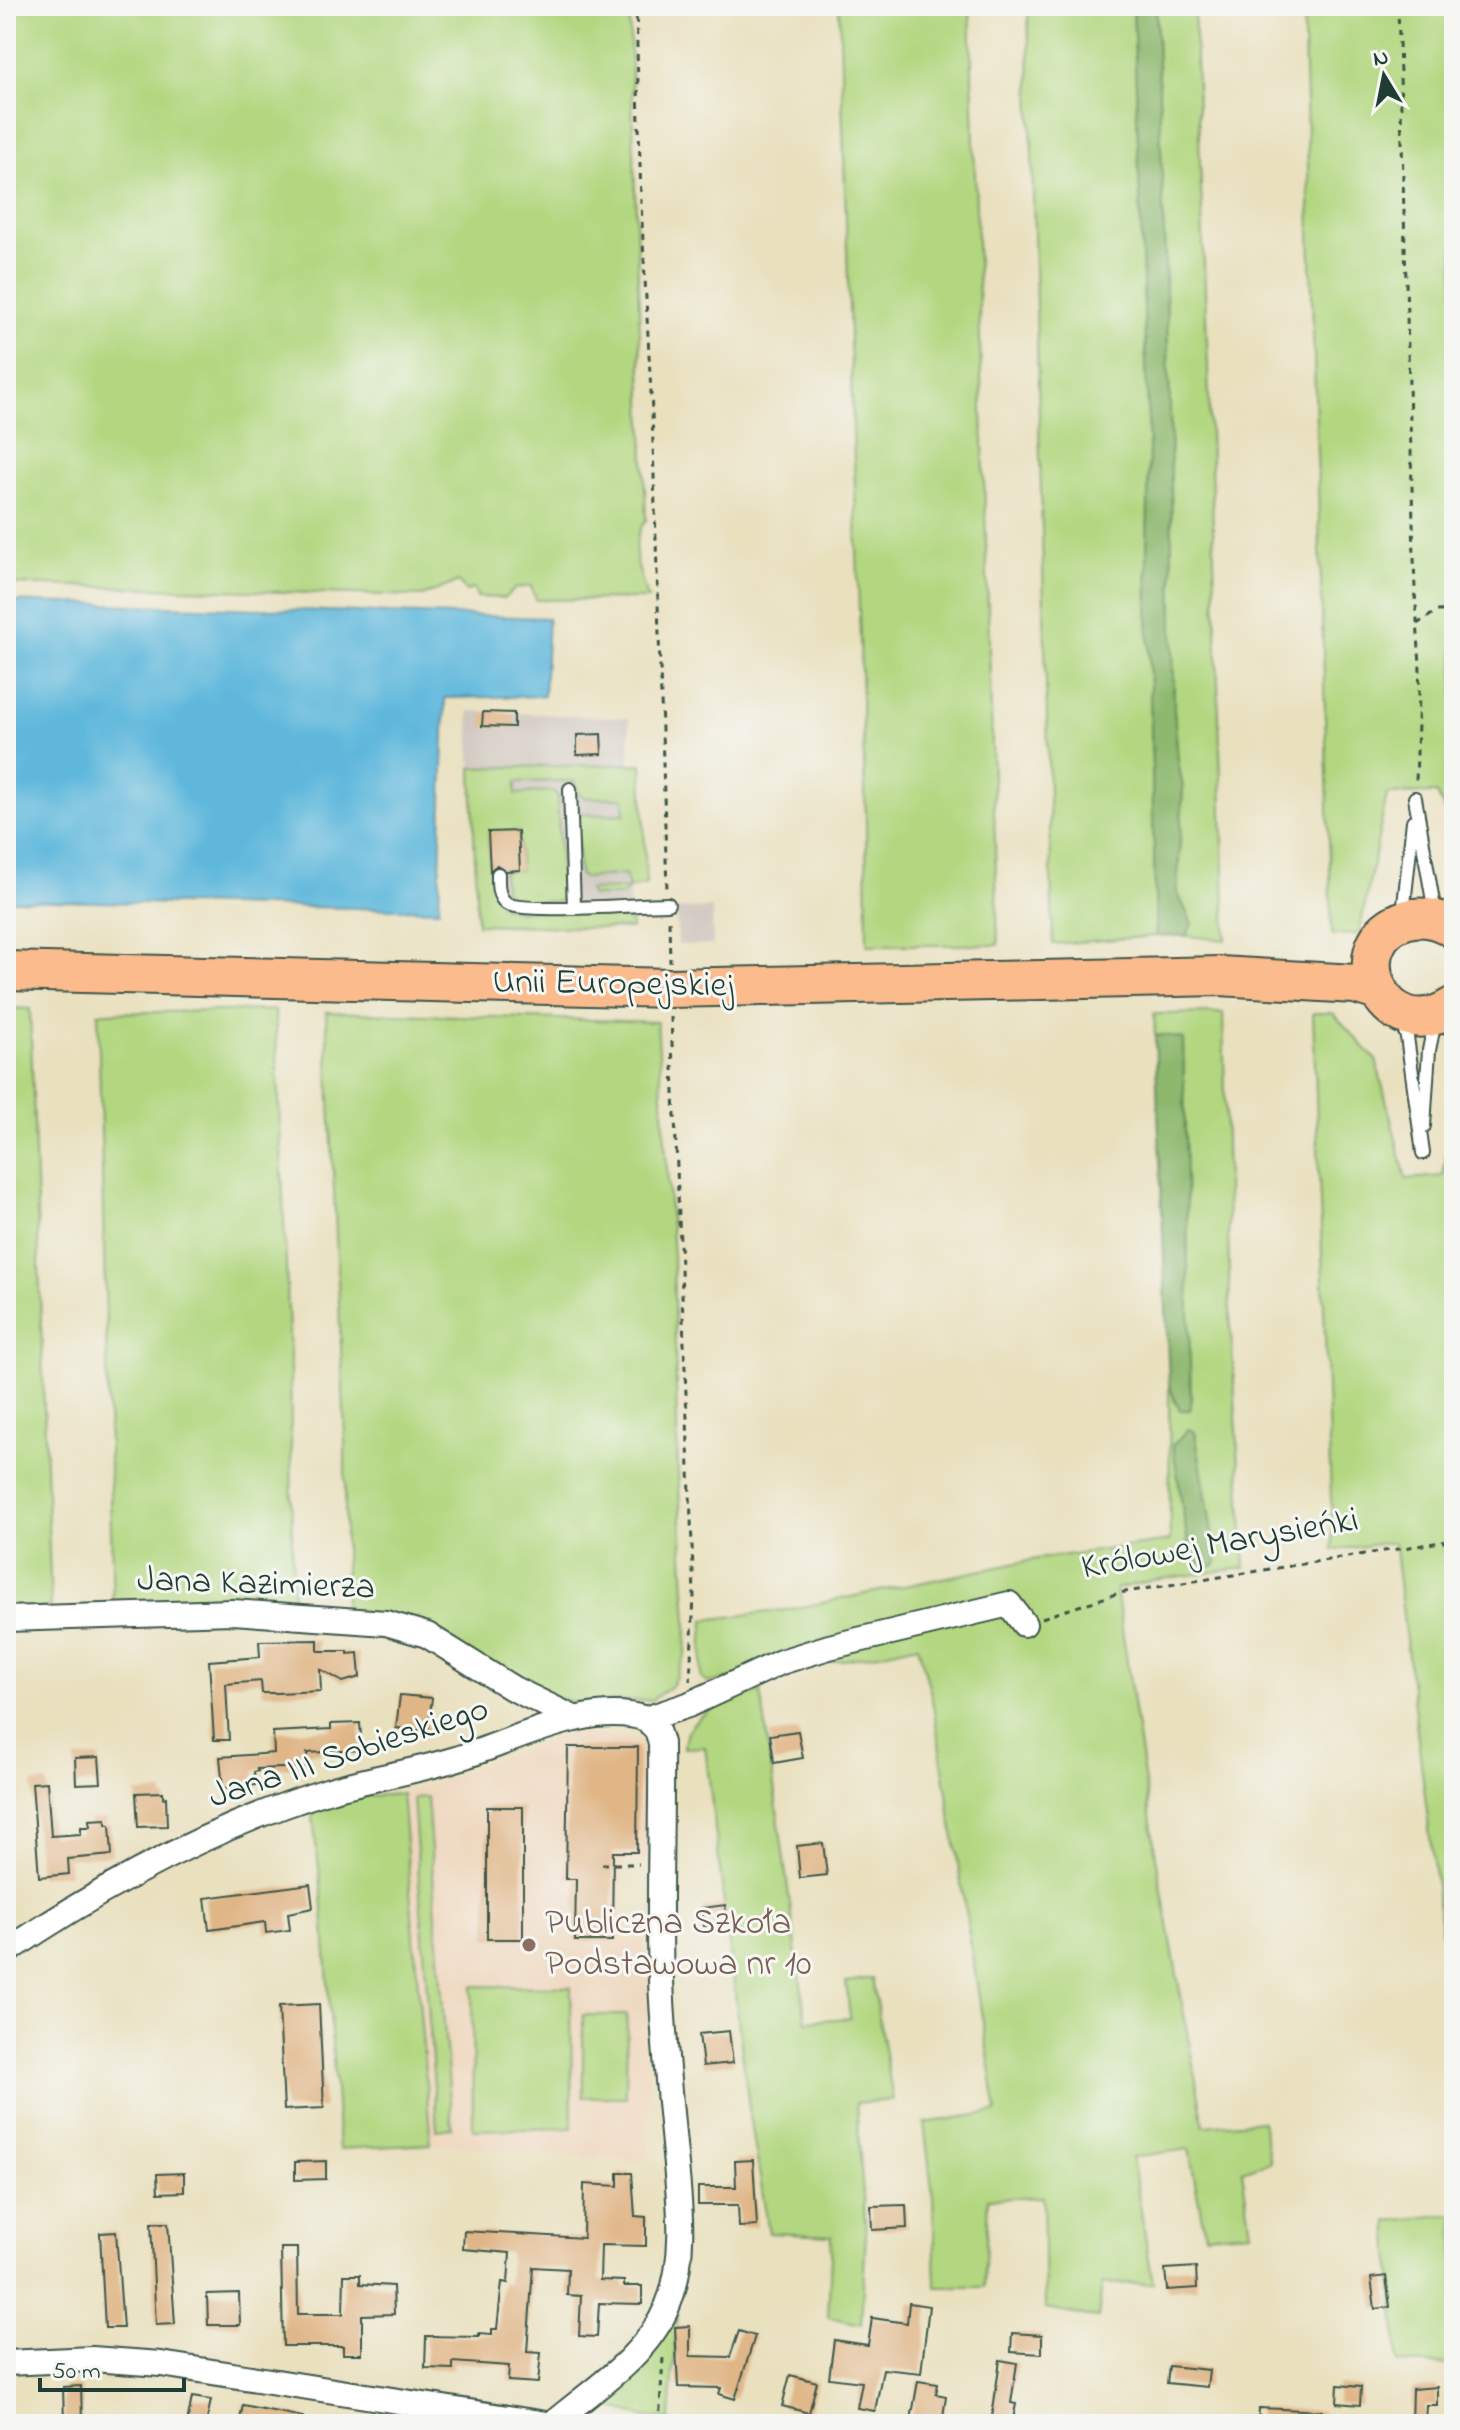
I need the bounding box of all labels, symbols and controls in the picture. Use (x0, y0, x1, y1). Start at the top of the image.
north arrow (1344, 36, 1424, 116)
text: N (1371, 42, 1391, 76)
street label: Unii Europejskiej (492, 956, 735, 1014)
street label: Królowej Marysieńki (1077, 1495, 1363, 1595)
street label: Jana Kazimierza (136, 1554, 376, 1616)
street label: Jana III Sobieskiego (202, 1684, 496, 1824)
place label: Publiczna Szkoła Podstawowa nr 10 (545, 1898, 811, 1992)
marker: Publiczna Szkoła Podstawowa nr 10 (520, 1936, 538, 1954)
scale bar (40, 2342, 184, 2392)
text: 50 m (52, 2355, 101, 2390)

